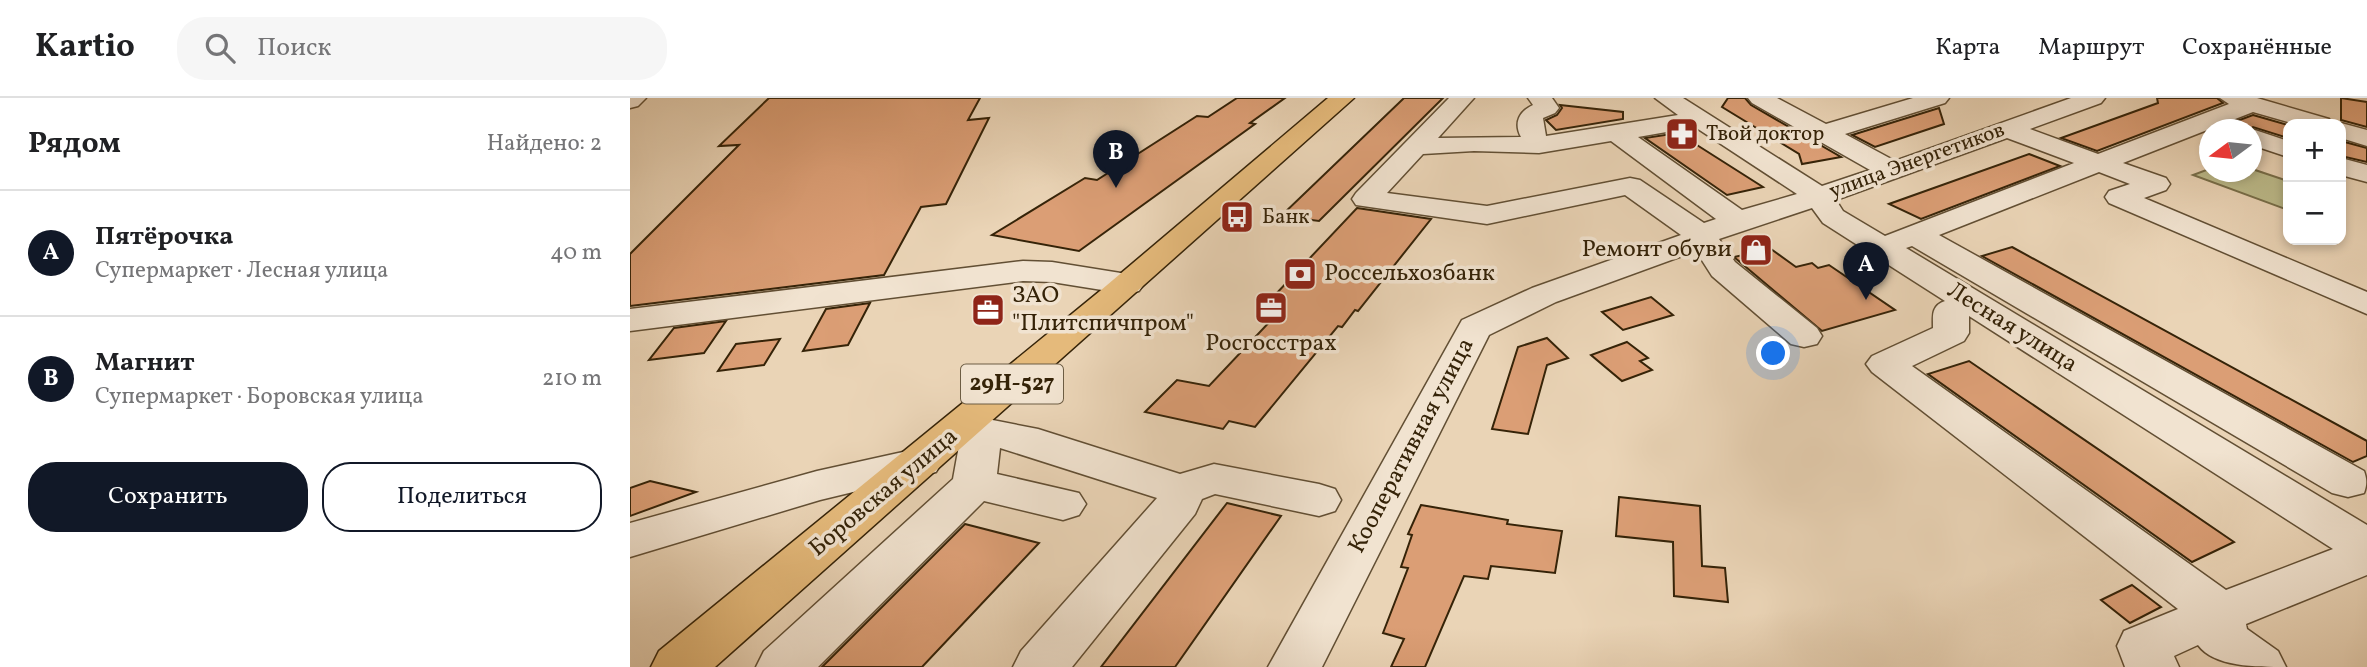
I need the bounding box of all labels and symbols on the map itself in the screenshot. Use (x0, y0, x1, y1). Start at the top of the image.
pharmacy icon: Твой доктор (1663, 115, 1701, 153)
street label: улица Энергетиков (1825, 116, 2009, 206)
north arrow (2199, 119, 2262, 182)
place label: Твой доктор (1706, 120, 1824, 149)
pin: B (1093, 130, 1139, 188)
bus stop icon: Банк (1218, 198, 1256, 236)
place label: Банк (1262, 203, 1309, 232)
shop icon: Ремонт обуви (1737, 231, 1775, 269)
place label: Ремонт обуви (1582, 233, 1732, 267)
pin: A (1843, 242, 1889, 300)
bank icon: Россельхозбанк (1281, 255, 1319, 293)
place label: Россельхозбанк (1324, 257, 1495, 291)
street label: Лесная улица (1940, 274, 2084, 382)
place label: ЗАО "Плитспичпром" (1012, 279, 1194, 341)
office icon: Росгосстрах (1252, 289, 1290, 327)
office icon: ЗАО "Плитспичпром" (969, 291, 1007, 329)
place label: Росгосстрах (1205, 327, 1337, 361)
street label: Кооперативная улица (1341, 332, 1483, 560)
your location (1756, 336, 1790, 370)
road number: 29Н-527 (961, 364, 1063, 404)
street label: Боровская улица (802, 420, 966, 566)

